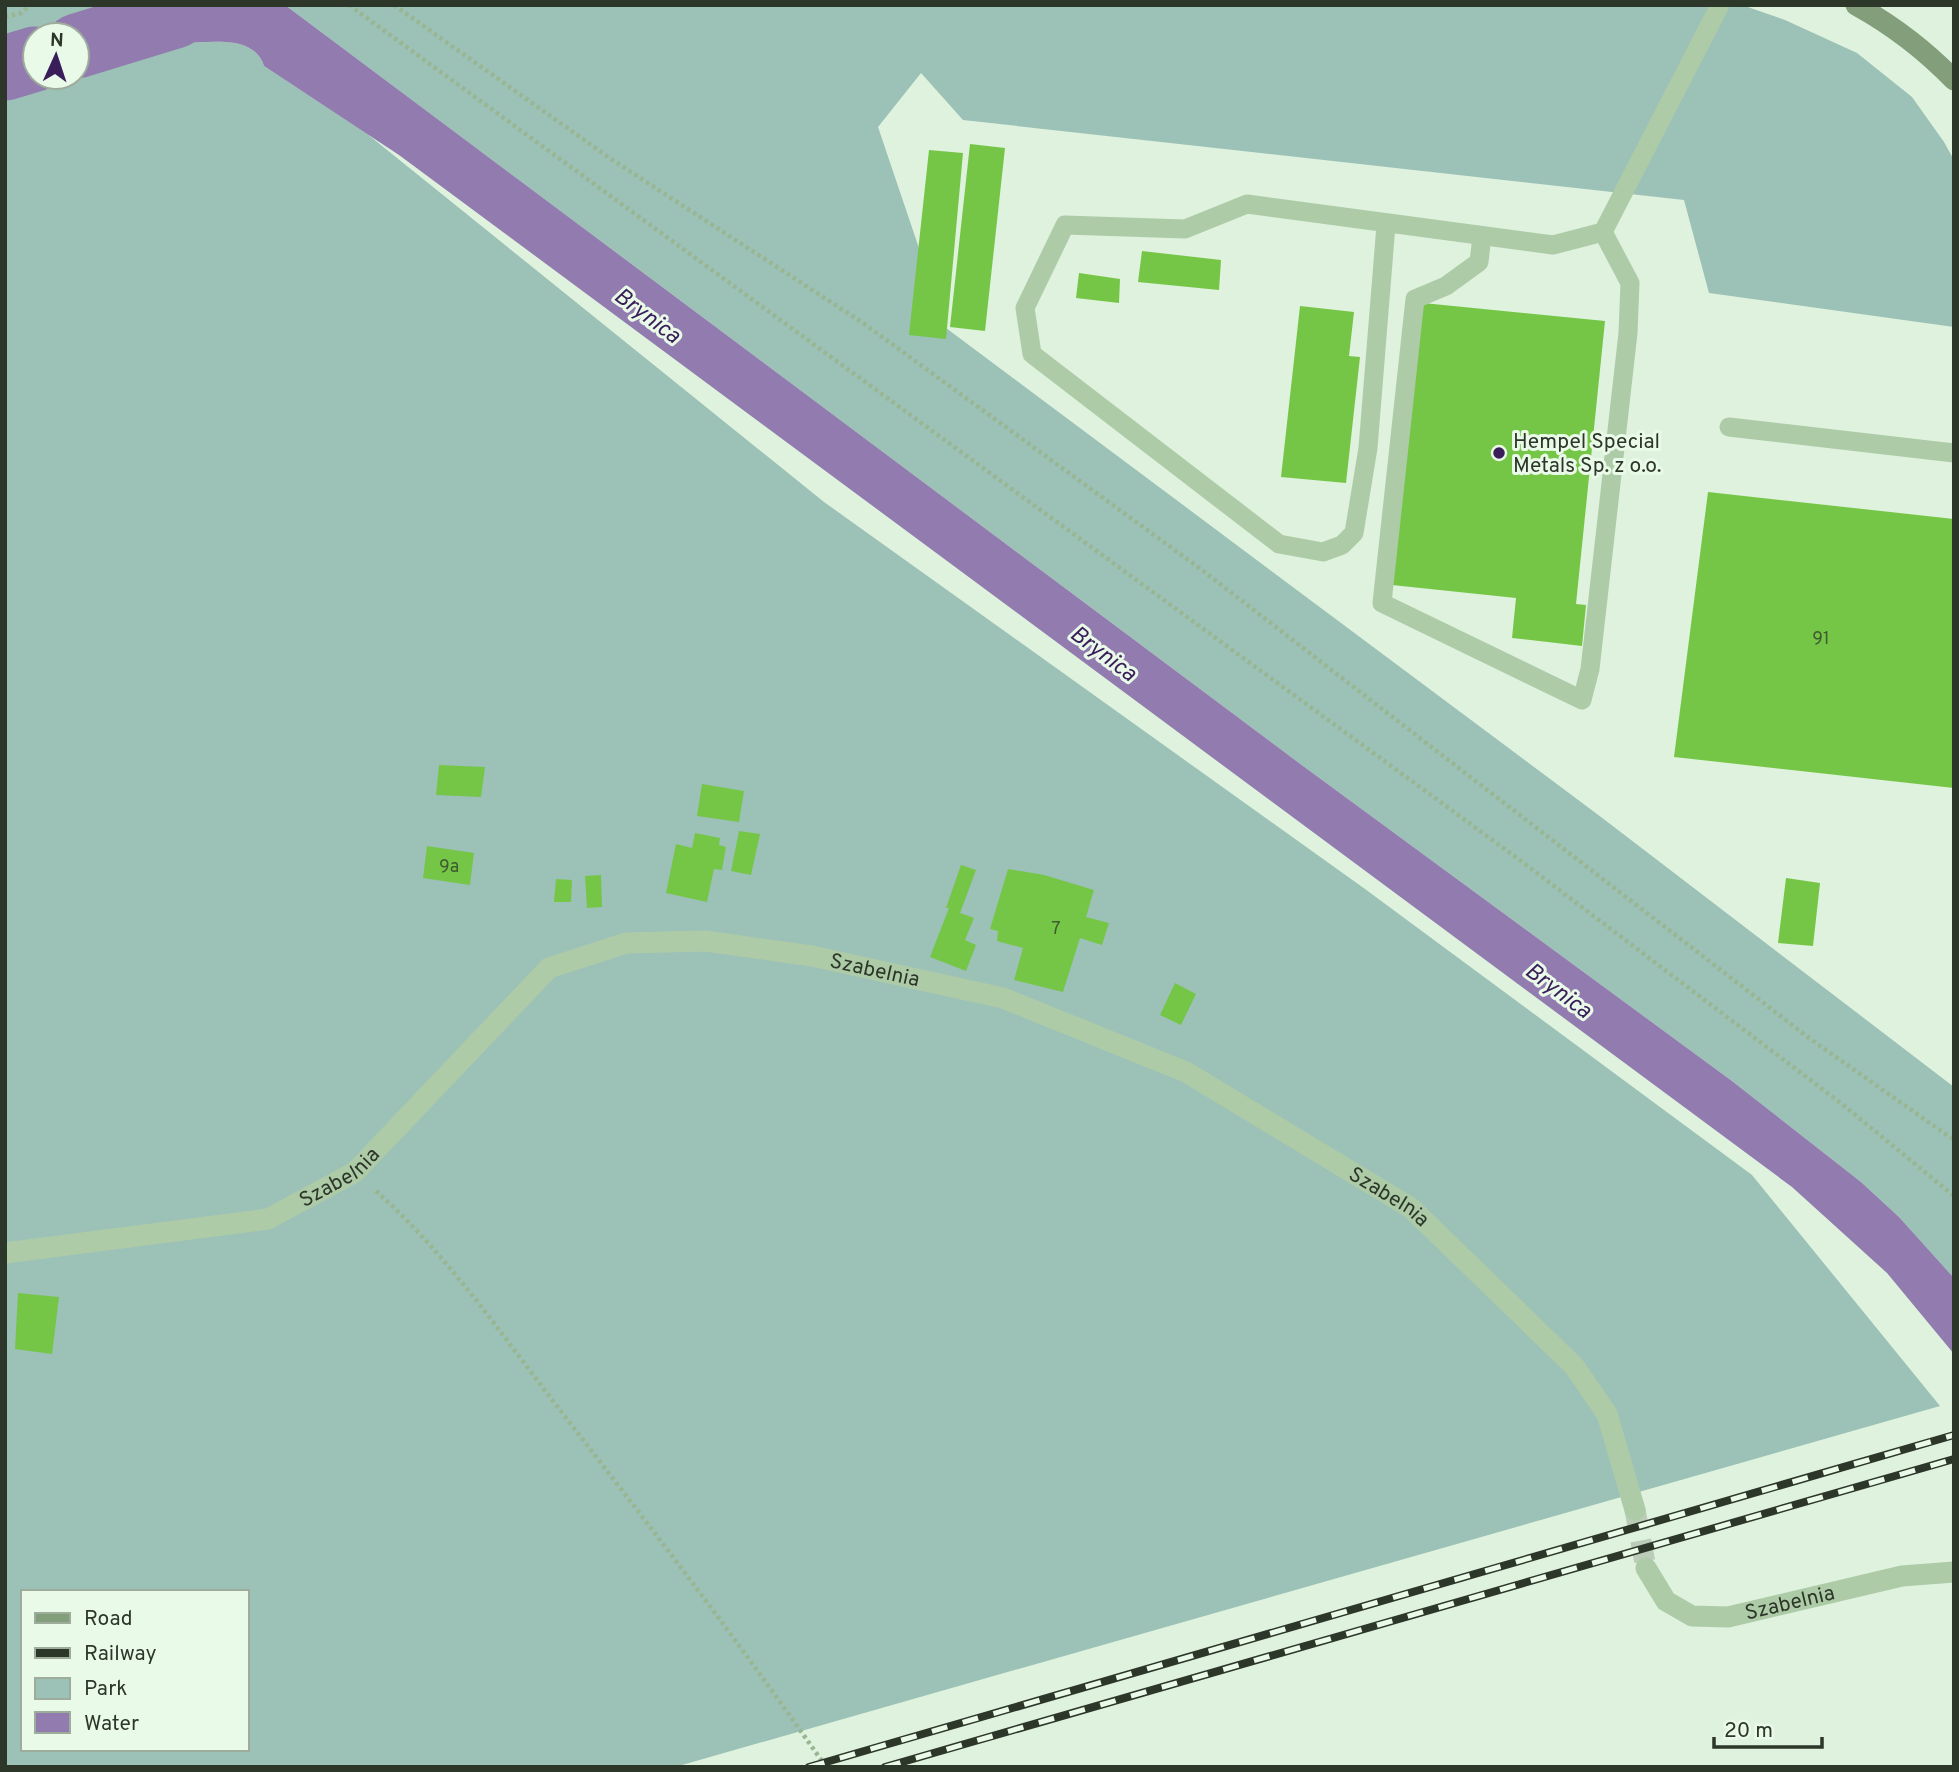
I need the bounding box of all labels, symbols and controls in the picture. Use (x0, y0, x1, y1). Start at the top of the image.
north arrow (21, 21, 91, 91)
text: N (49, 29, 64, 53)
water label: Brynica (607, 283, 686, 352)
place label: Hempel Special Metals Sp. z o.o. (1513, 429, 1662, 480)
marker: Hempel Special Metals Sp. z o.o. (1491, 445, 1507, 461)
water label: Brynica (1063, 621, 1142, 690)
house number: 91 (1812, 628, 1830, 651)
house number: 9a (439, 856, 459, 879)
house number: 7 (1051, 918, 1061, 941)
street label: Szabelnia (827, 948, 922, 994)
water label: Brynica (1518, 958, 1597, 1027)
street label: Szabelnia (295, 1142, 386, 1215)
street label: Szabelnia (1343, 1161, 1435, 1234)
street label: Szabelnia (1742, 1580, 1838, 1628)
legend (21, 1590, 248, 1751)
text: Road (84, 1606, 133, 1633)
text: Railway (84, 1641, 157, 1668)
text: Park (84, 1676, 127, 1703)
scale bar (1714, 1706, 1822, 1750)
text: Water (84, 1711, 139, 1738)
text: 20 m (1724, 1718, 1773, 1745)

